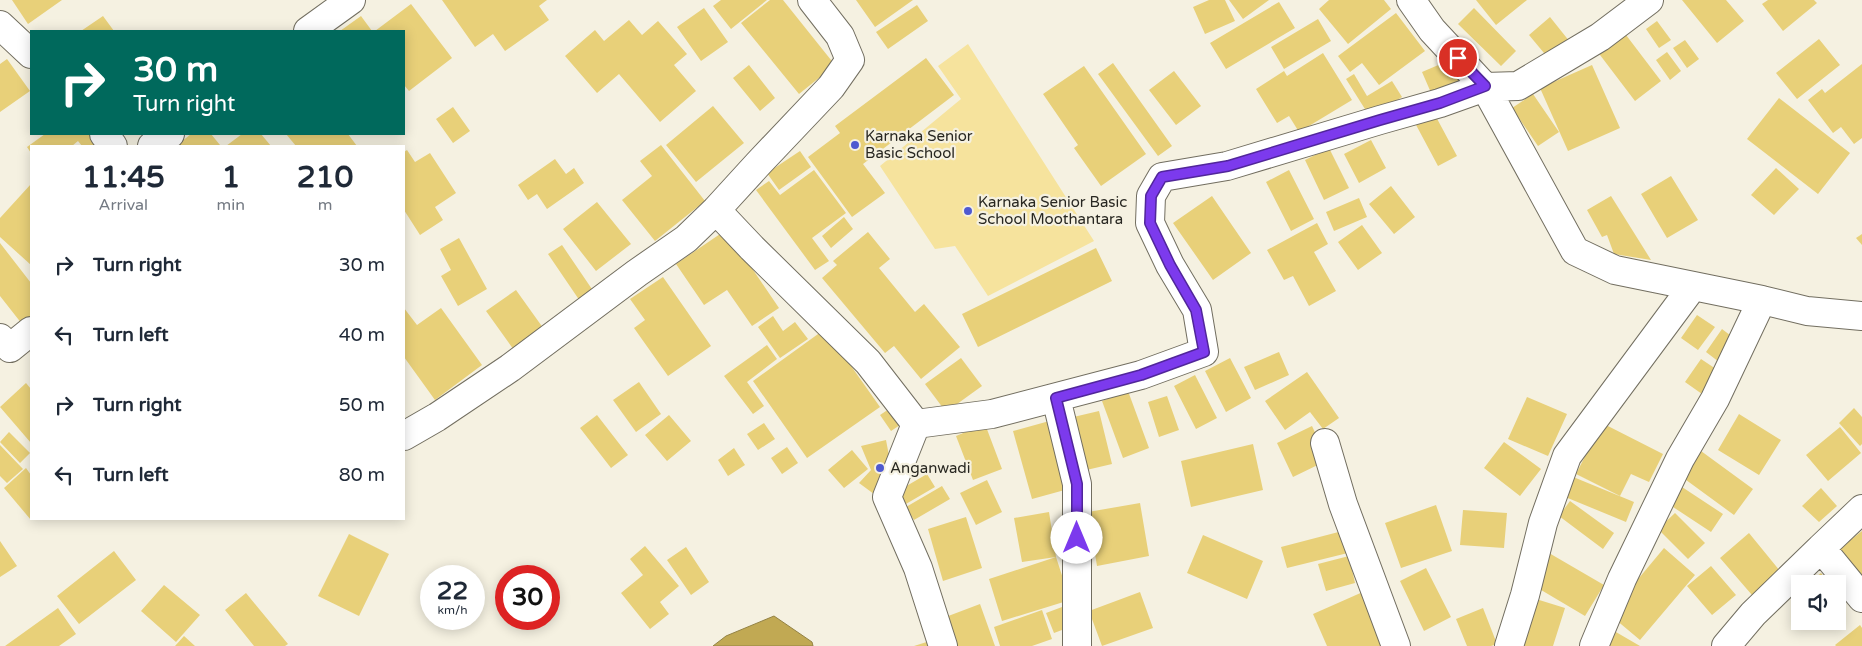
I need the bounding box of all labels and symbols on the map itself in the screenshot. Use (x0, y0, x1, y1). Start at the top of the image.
pin (1437, 37, 1479, 79)
place label: Karnaka Senior Basic School (865, 127, 973, 162)
marker: Karnaka Senior Basic School (849, 139, 861, 151)
place label: Karnaka Senior Basic School Moothantara (978, 193, 1127, 228)
marker: Karnaka Senior Basic School Moothantara (962, 205, 974, 217)
place label: Anganwadi (890, 459, 971, 477)
marker: Anganwadi (874, 462, 886, 474)
position arrow (1050, 511, 1102, 563)
speed limit sign: 30 (495, 565, 560, 630)

